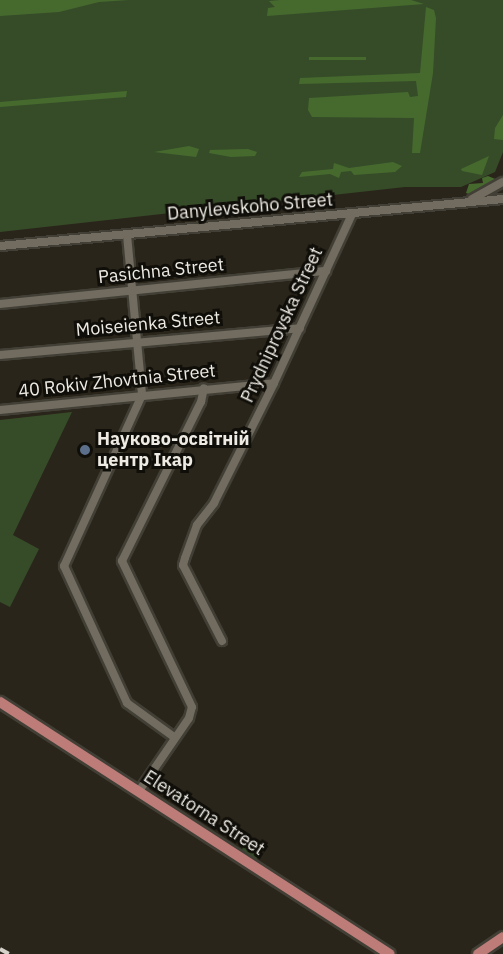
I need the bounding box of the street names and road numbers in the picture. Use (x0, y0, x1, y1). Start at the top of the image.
street label: Danylevskoho Street (166, 189, 334, 225)
street label: Prydniprovska Street (237, 244, 327, 406)
street label: Pasichna Street (97, 254, 225, 288)
street label: Moiseienka Street (75, 307, 221, 341)
street label: 40 Rokiv Zhovtnia Street (17, 360, 217, 402)
street label: Elevatorna Street (139, 766, 269, 860)

